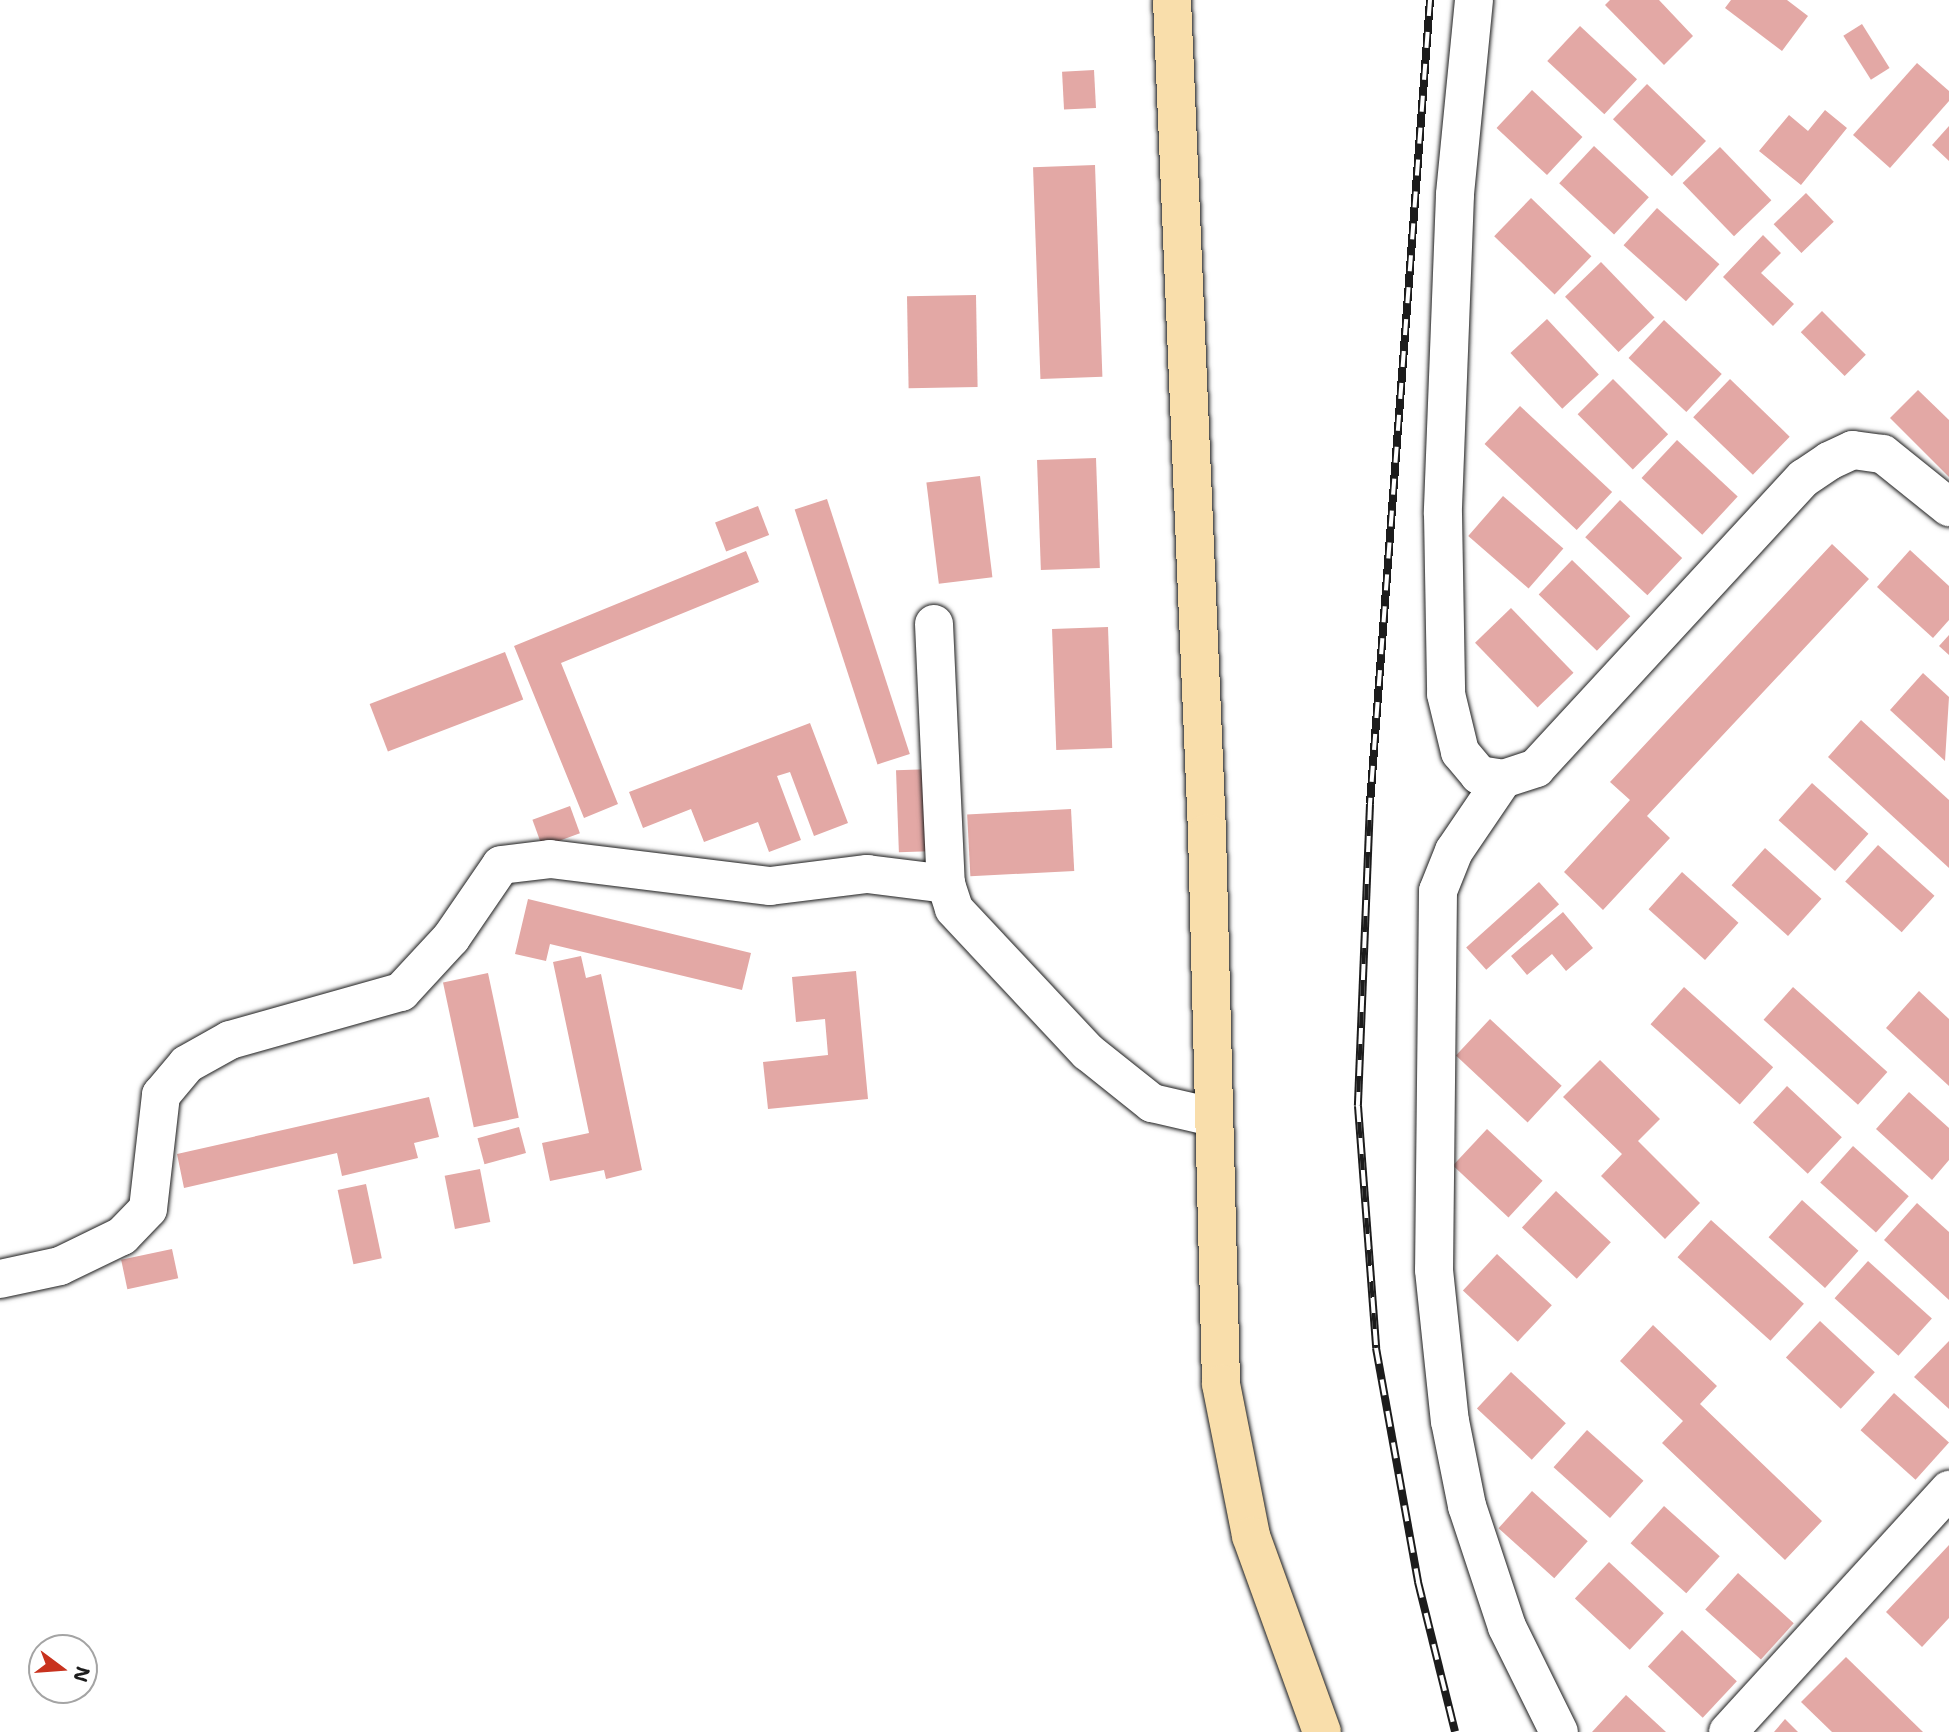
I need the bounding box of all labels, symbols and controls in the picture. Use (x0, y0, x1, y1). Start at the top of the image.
north arrow (28, 1634, 98, 1704)
text: N (68, 1664, 96, 1685)

